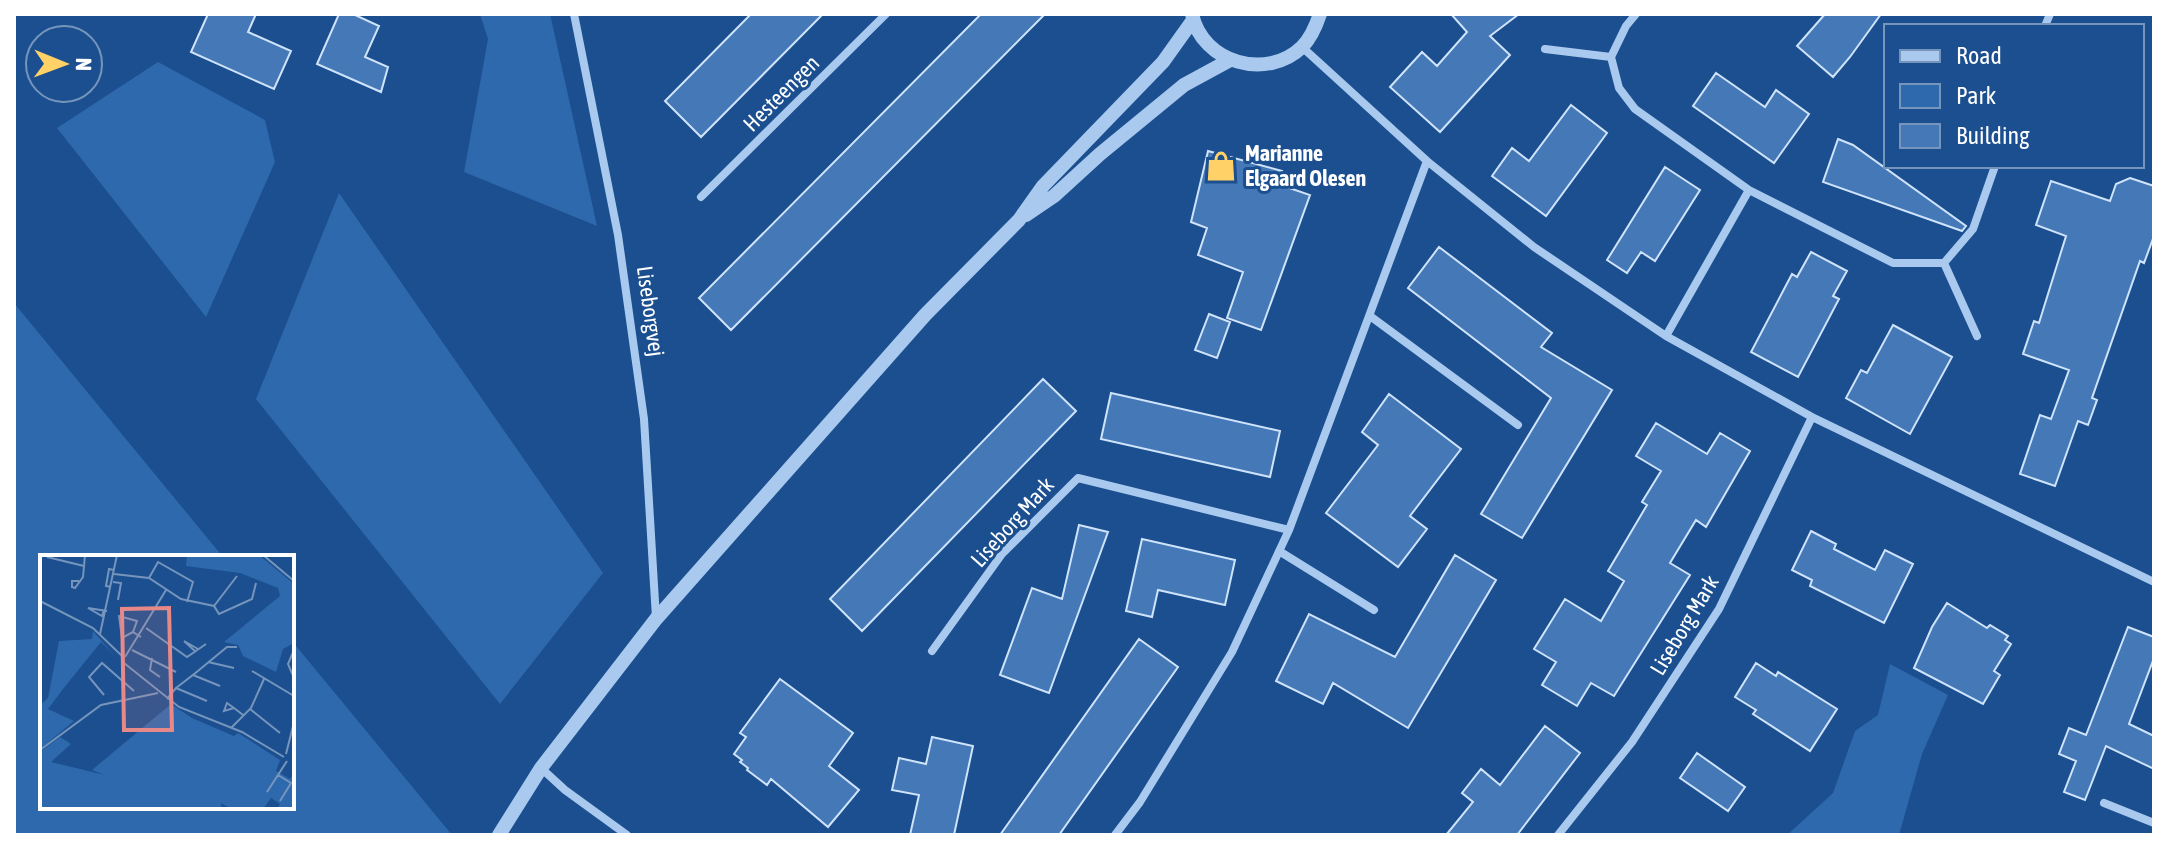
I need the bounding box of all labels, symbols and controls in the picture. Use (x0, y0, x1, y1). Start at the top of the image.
north arrow (24, 24, 104, 104)
legend (1884, 24, 2144, 168)
text: Road (1956, 42, 2002, 69)
street label: Hesteengen (738, 50, 824, 136)
text: N (71, 58, 97, 71)
text: Park (1956, 82, 1997, 109)
text: Building (1956, 122, 2030, 149)
place label: Marianne Elgaard Olesen (1245, 140, 1366, 191)
shop icon: Marianne Elgaard Olesen (1204, 149, 1238, 183)
street label: Liseborgvej (632, 264, 670, 358)
street label: Liseborg Mark (965, 472, 1059, 572)
inset map (40, 555, 294, 809)
street label: Liseborg Mark (1644, 570, 1724, 680)

